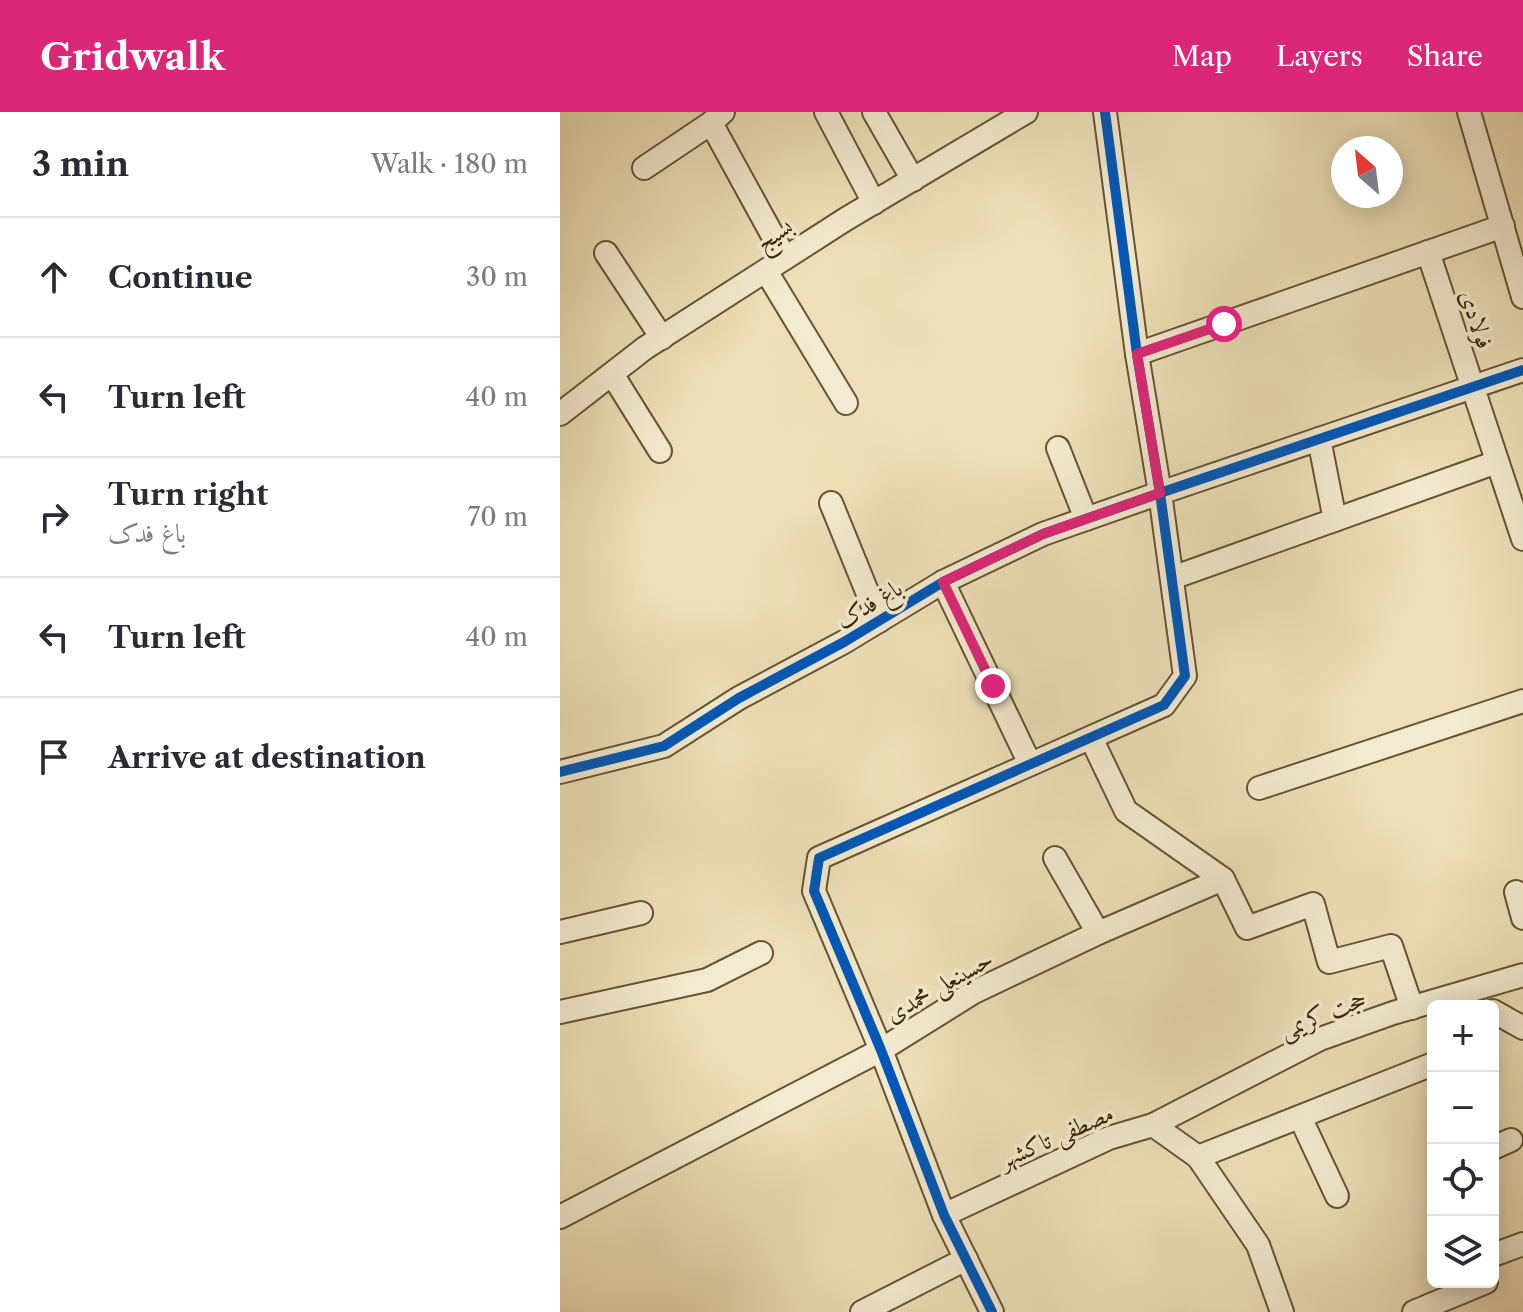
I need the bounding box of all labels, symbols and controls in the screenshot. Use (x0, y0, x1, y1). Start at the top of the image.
text: Gridwalk (40, 33, 225, 80)
text: Map (1172, 39, 1232, 73)
text: Layers (1276, 39, 1363, 73)
text: Share (1407, 39, 1483, 73)
north arrow (1331, 136, 1403, 208)
text: 3 min (32, 143, 129, 185)
text: Walk · 180 m (371, 148, 528, 180)
street label: بسیج (750, 211, 802, 262)
icon: ahead (32, 255, 76, 299)
text: Continue (108, 259, 253, 296)
text: 30 m (466, 261, 528, 293)
street label: فولادی (1453, 286, 1500, 352)
route start (1206, 306, 1242, 342)
icon: left (32, 375, 76, 419)
text: Turn left (108, 379, 245, 416)
text: 40 m (465, 381, 528, 413)
text: Turn right (108, 476, 268, 513)
icon: right (32, 495, 76, 539)
text: 70 m (468, 501, 528, 533)
text: باغ فدک (108, 517, 186, 549)
street label: باغ فدک (831, 573, 910, 640)
icon: left (32, 615, 76, 659)
text: Turn left (108, 619, 245, 656)
text: 40 m (465, 621, 528, 653)
route end (975, 668, 1011, 704)
icon: arrive (32, 735, 76, 779)
text: Arrive at destination (108, 739, 426, 776)
street label: حسینعلی محمدی (880, 944, 999, 1031)
street label: حجت کریمی (1275, 983, 1372, 1047)
map controls (1427, 1000, 1499, 1288)
button: + (1427, 1000, 1499, 1072)
button: − (1427, 1072, 1499, 1144)
street label: مصطفی تاکشهر (992, 1098, 1119, 1178)
button: locate (1427, 1144, 1499, 1216)
button: layers (1427, 1216, 1499, 1288)

